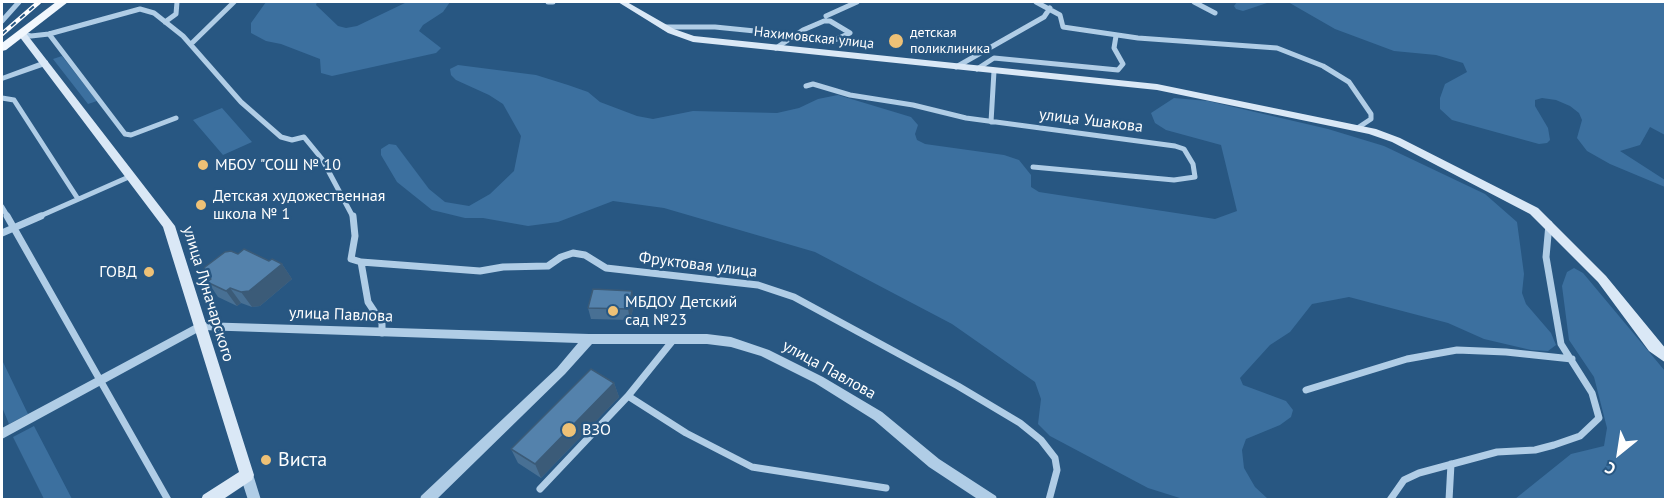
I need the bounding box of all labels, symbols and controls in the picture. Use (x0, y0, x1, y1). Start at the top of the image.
street label: Нахимовская улица (753, 23, 875, 53)
place label: детская поликлиника (910, 25, 990, 57)
marker: детская поликлиника (887, 32, 905, 50)
street label: улица Ушакова (1038, 105, 1144, 137)
place label: МБОУ "СОШ № 10 (215, 155, 341, 175)
marker: МБОУ "СОШ № 10 (196, 158, 210, 172)
place label: Детская художественная школа № 1 (213, 186, 385, 224)
marker: Детская художественная школа № 1 (194, 198, 208, 212)
street label: улица Луначарского (178, 224, 238, 364)
street label: Фруктовая улица (638, 248, 758, 282)
place label: ГОВД (99, 262, 137, 282)
marker: ГОВД (142, 265, 156, 279)
place label: МБДОУ Детский сад №23 (625, 292, 737, 330)
street label: улица Павлова (289, 304, 393, 326)
marker: МБДОУ Детский сад №23 (606, 304, 620, 318)
street label: улица Павлова (779, 336, 879, 404)
place label: ВЗО (582, 420, 611, 440)
marker: ВЗО (560, 421, 578, 439)
north arrow (1589, 423, 1649, 483)
place label: Виста (278, 448, 327, 472)
marker: Виста (259, 453, 273, 467)
text: С (1601, 458, 1619, 479)

